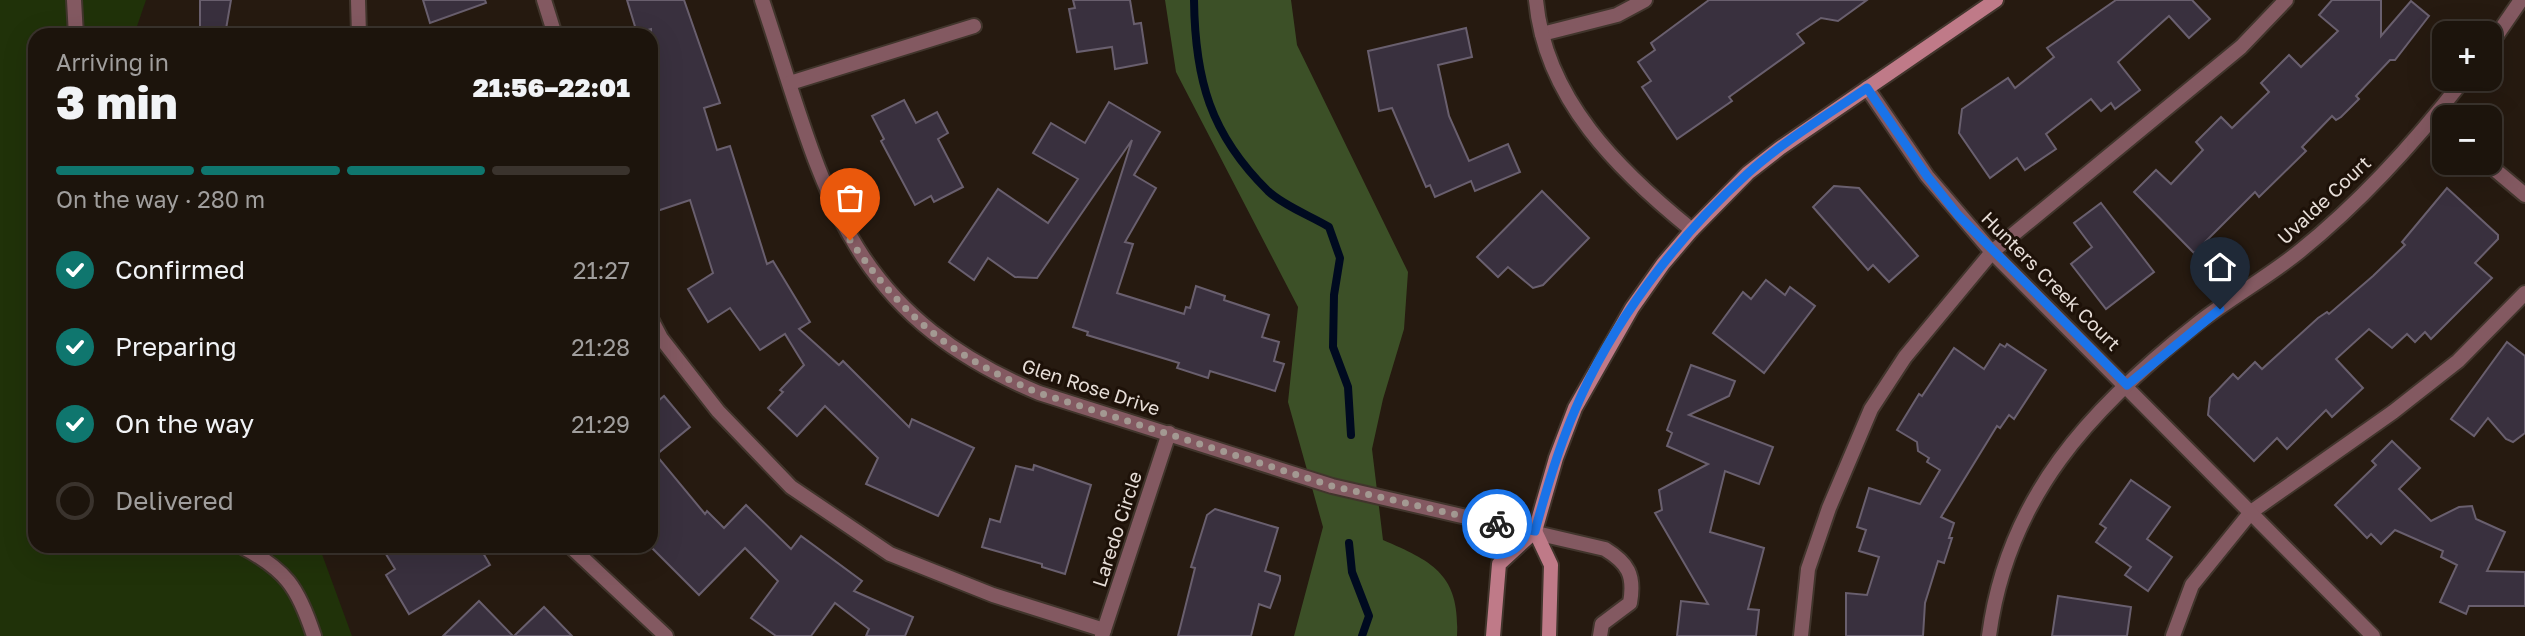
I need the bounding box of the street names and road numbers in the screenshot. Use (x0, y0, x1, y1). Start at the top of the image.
street label: Uvalde Court (2272, 151, 2375, 249)
street label: Hunters Creek Court (1977, 206, 2126, 355)
street label: Glen Rose Drive (1019, 353, 1163, 420)
street label: Laredo Circle (1087, 468, 1146, 590)

